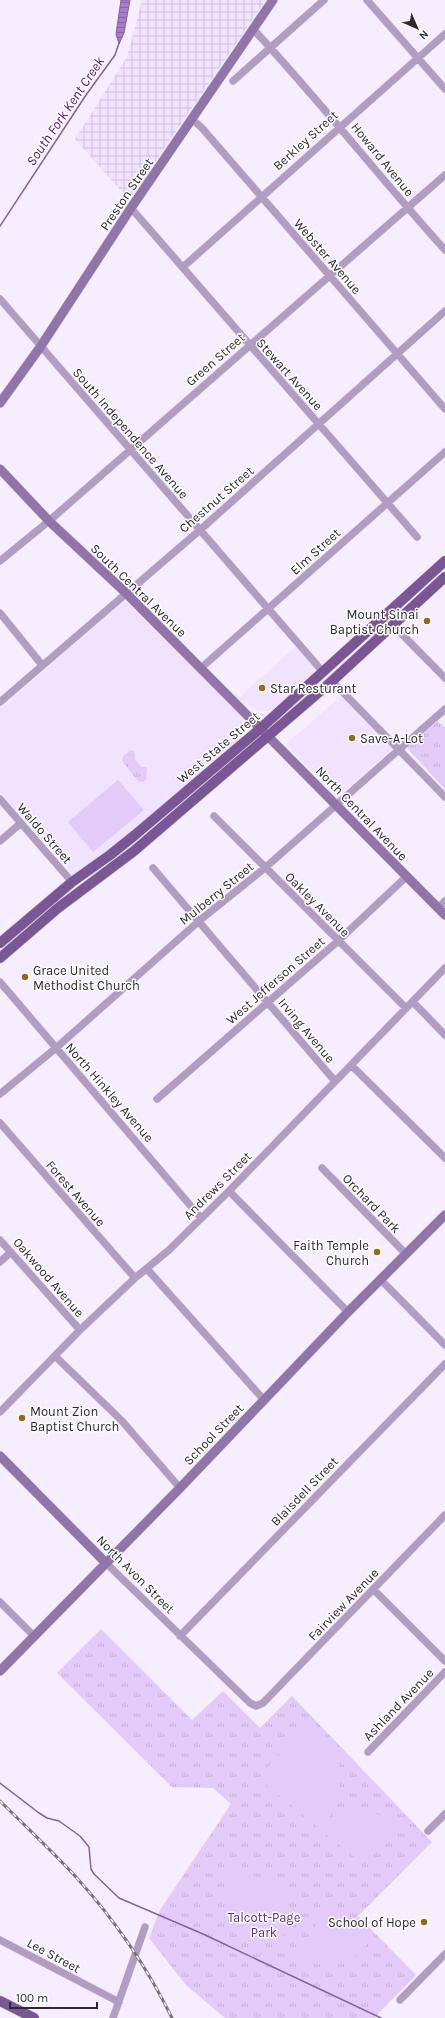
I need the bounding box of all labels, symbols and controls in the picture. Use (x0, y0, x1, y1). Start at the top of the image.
north arrow (397, 8, 437, 48)
text: N (416, 27, 431, 42)
water label: South Fork Kent Creek (23, 53, 109, 169)
street label: Berkley Street (270, 107, 341, 173)
street label: Howard Avenue (348, 119, 417, 200)
street label: Preston Street (97, 155, 156, 233)
street label: Webster Avenue (291, 216, 365, 297)
street label: Green Street (183, 330, 248, 389)
street label: Stewart Avenue (253, 335, 326, 414)
street label: South Independence Avenue (70, 365, 192, 502)
street label: Chestnut Street (176, 463, 257, 536)
street label: Elm Street (287, 525, 343, 578)
street label: South Central Avenue (88, 541, 190, 640)
place label: Mount Sinai Baptist Church (330, 607, 419, 637)
marker: Mount Sinai Baptist Church (422, 616, 432, 626)
place label: Star Resturant (270, 681, 357, 696)
marker: Star Resturant (257, 683, 267, 693)
street label: West State Street (174, 708, 263, 786)
place label: Save-A-Lot (360, 731, 423, 746)
marker: Save-A-Lot (347, 733, 357, 743)
street label: North Central Avenue (313, 763, 411, 864)
street label: Waldo Street (14, 800, 75, 867)
street label: Mulberry Street (176, 859, 257, 928)
street label: Oakley Avenue (282, 869, 353, 940)
street label: West Jefferson Street (223, 933, 328, 1027)
place label: Grace United Methodist Church (33, 963, 140, 993)
marker: Grace United Methodist Church (20, 972, 30, 982)
street label: Irving Avenue (275, 995, 338, 1066)
street label: North Hinkley Avenue (62, 1040, 157, 1145)
street label: Andrews Street (180, 1148, 254, 1222)
street label: Forest Avenue (43, 1157, 109, 1230)
street label: Orchard Park (340, 1171, 404, 1236)
street label: Oakwood Avenue (10, 1235, 87, 1320)
place label: Faith Temple Church (293, 1238, 369, 1268)
marker: Faith Temple Church (372, 1247, 382, 1257)
street label: School Street (181, 1401, 246, 1468)
place label: Mount Zion Baptist Church (30, 1404, 119, 1434)
marker: Mount Zion Baptist Church (17, 1413, 27, 1423)
street label: Blaisdell Street (268, 1454, 341, 1529)
street label: North Avon Street (94, 1532, 178, 1616)
street label: Fairview Avenue (305, 1565, 382, 1644)
street label: Ashland Avenue (360, 1665, 437, 1744)
park label: Talcott-Page Park (228, 1910, 301, 1940)
place label: School of Hope (328, 1915, 416, 1930)
marker: School of Hope (419, 1917, 429, 1927)
street label: Lee Street (25, 1935, 83, 1976)
scale bar (10, 1984, 97, 2010)
text: 100 m (16, 1991, 48, 2005)

